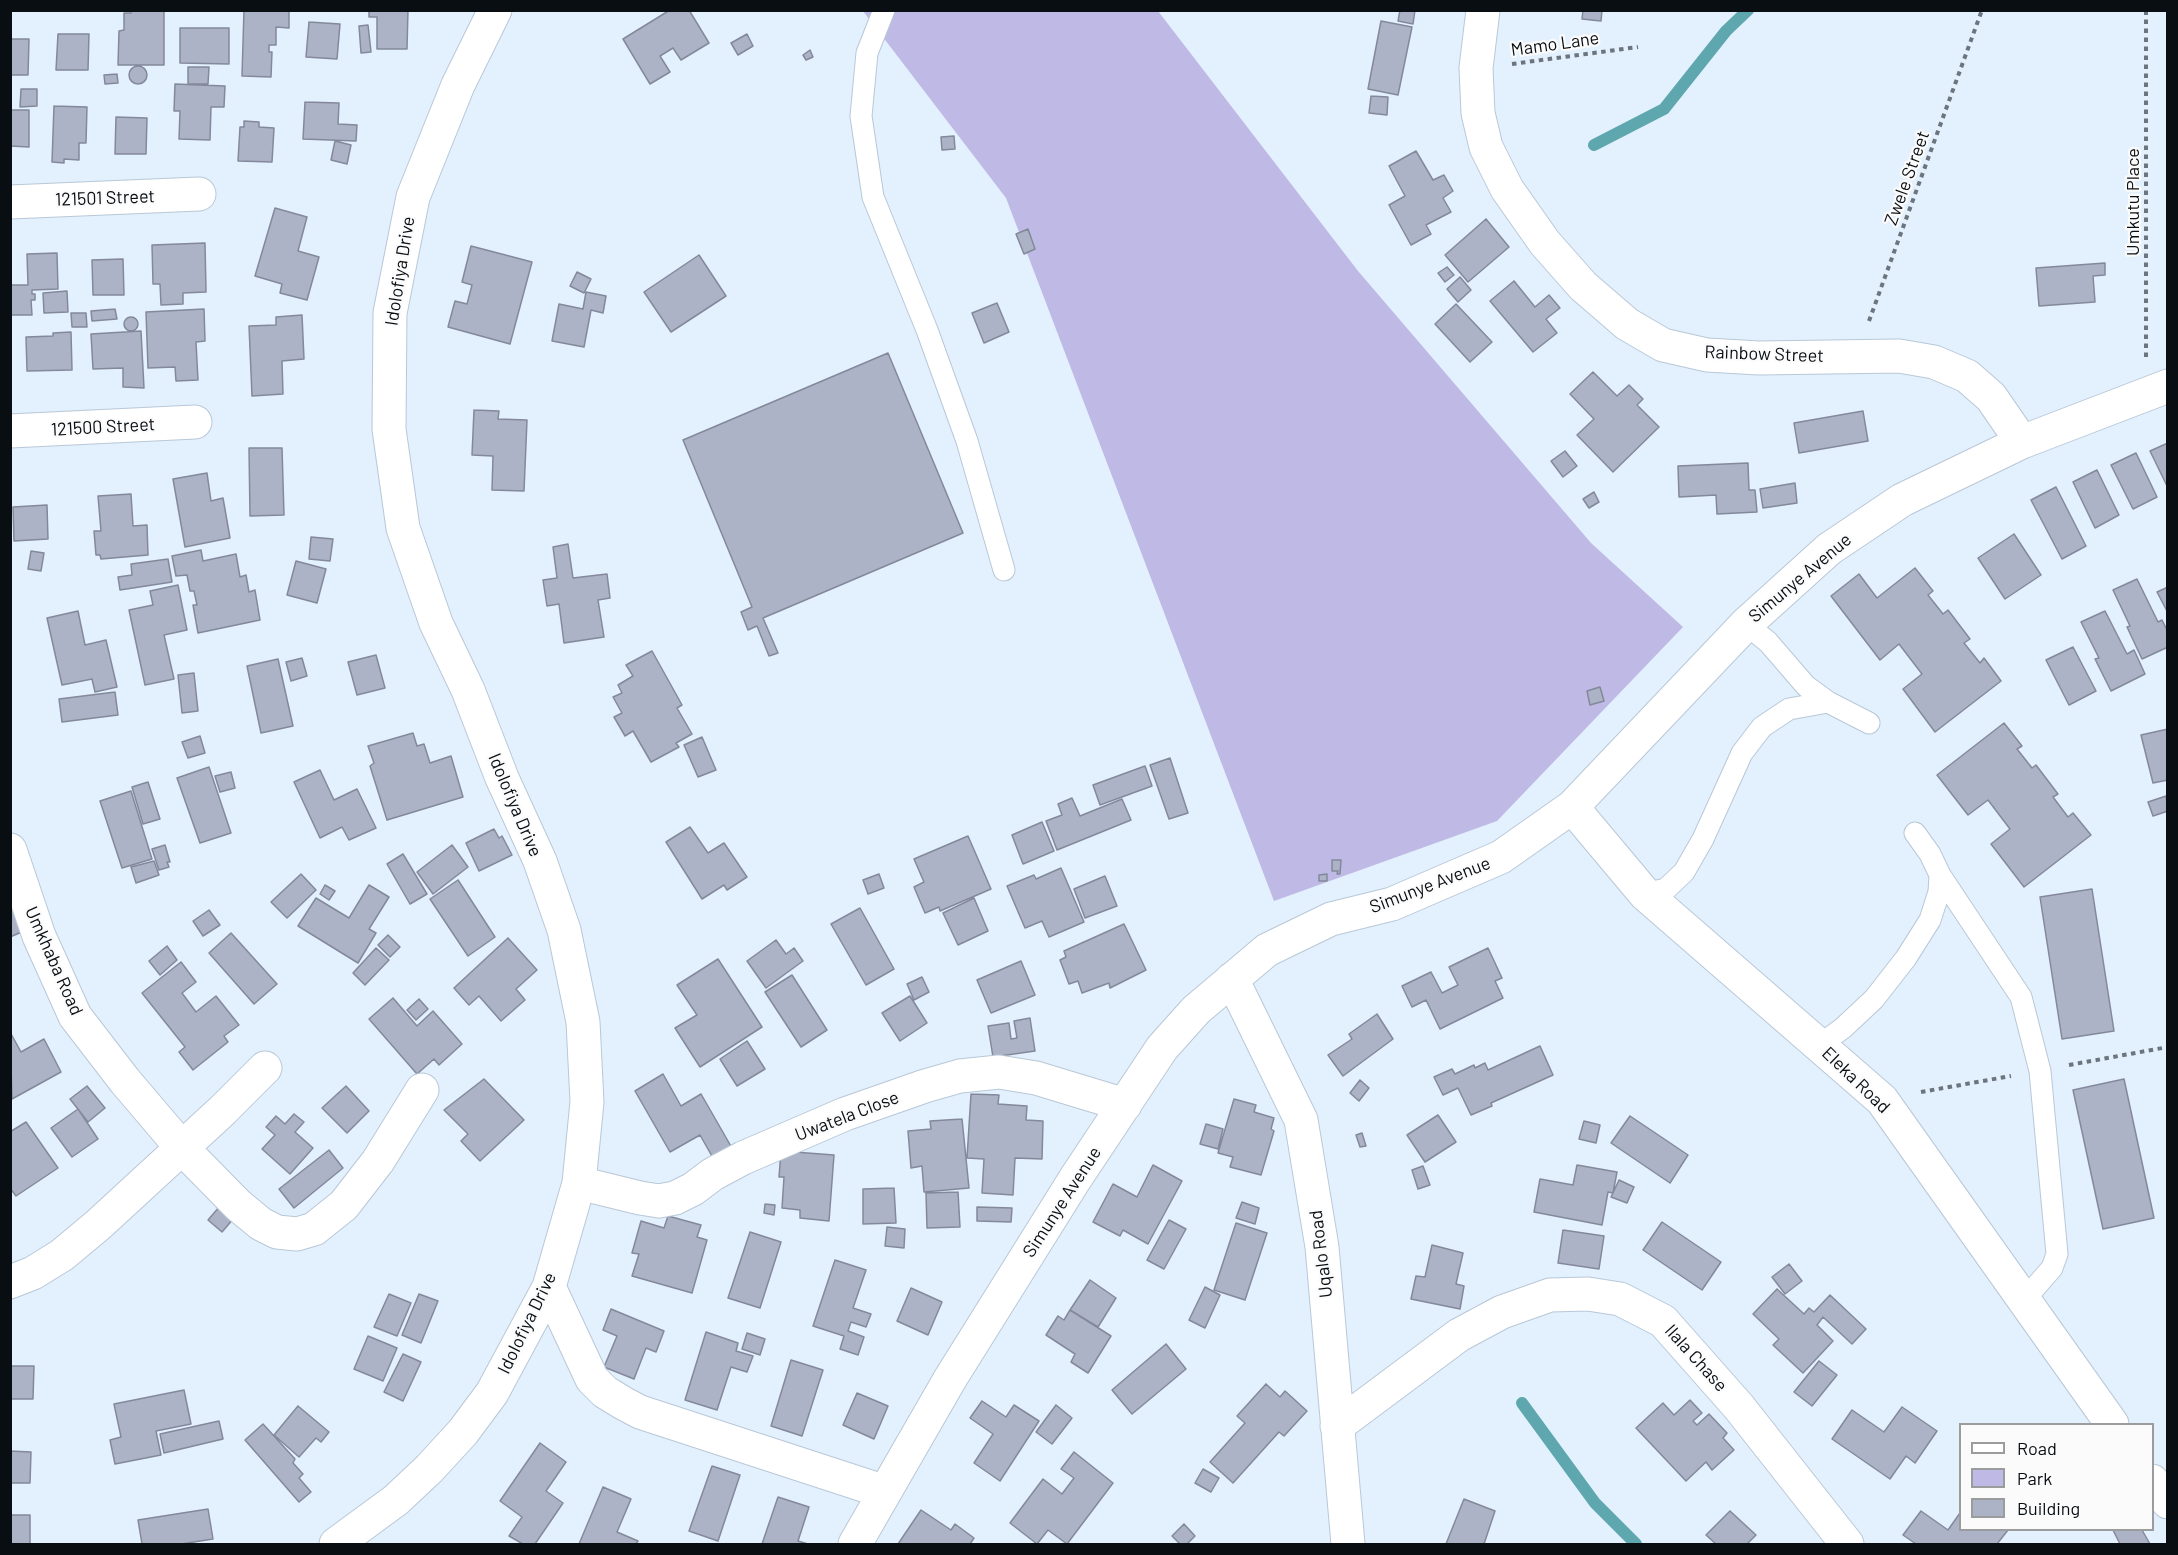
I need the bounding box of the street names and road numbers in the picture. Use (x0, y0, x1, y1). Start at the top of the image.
street label: Mamo Lane (1510, 27, 1600, 61)
street label: Zwele Street (1880, 128, 1934, 228)
street label: Umkutu Place (2122, 148, 2144, 256)
street label: 121501 Street (55, 185, 155, 211)
street label: Idolofiya Drive (381, 215, 419, 327)
street label: Rainbow Street (1704, 341, 1824, 367)
street label: 121500 Street (50, 413, 156, 441)
street label: Simunye Avenue (1744, 529, 1856, 627)
street label: Idolofiya Drive (484, 750, 546, 860)
street label: Simunye Avenue (1367, 852, 1493, 918)
street label: Umkhaba Road (20, 903, 88, 1019)
street label: Eleka Road (1818, 1042, 1894, 1118)
street label: Uwatela Close (792, 1086, 902, 1146)
street label: Simunye Avenue (1018, 1143, 1106, 1261)
street label: Uqalo Road (1305, 1209, 1337, 1299)
street label: Idolofiya Drive (493, 1269, 561, 1377)
street label: Ilala Chase (1660, 1320, 1732, 1396)

